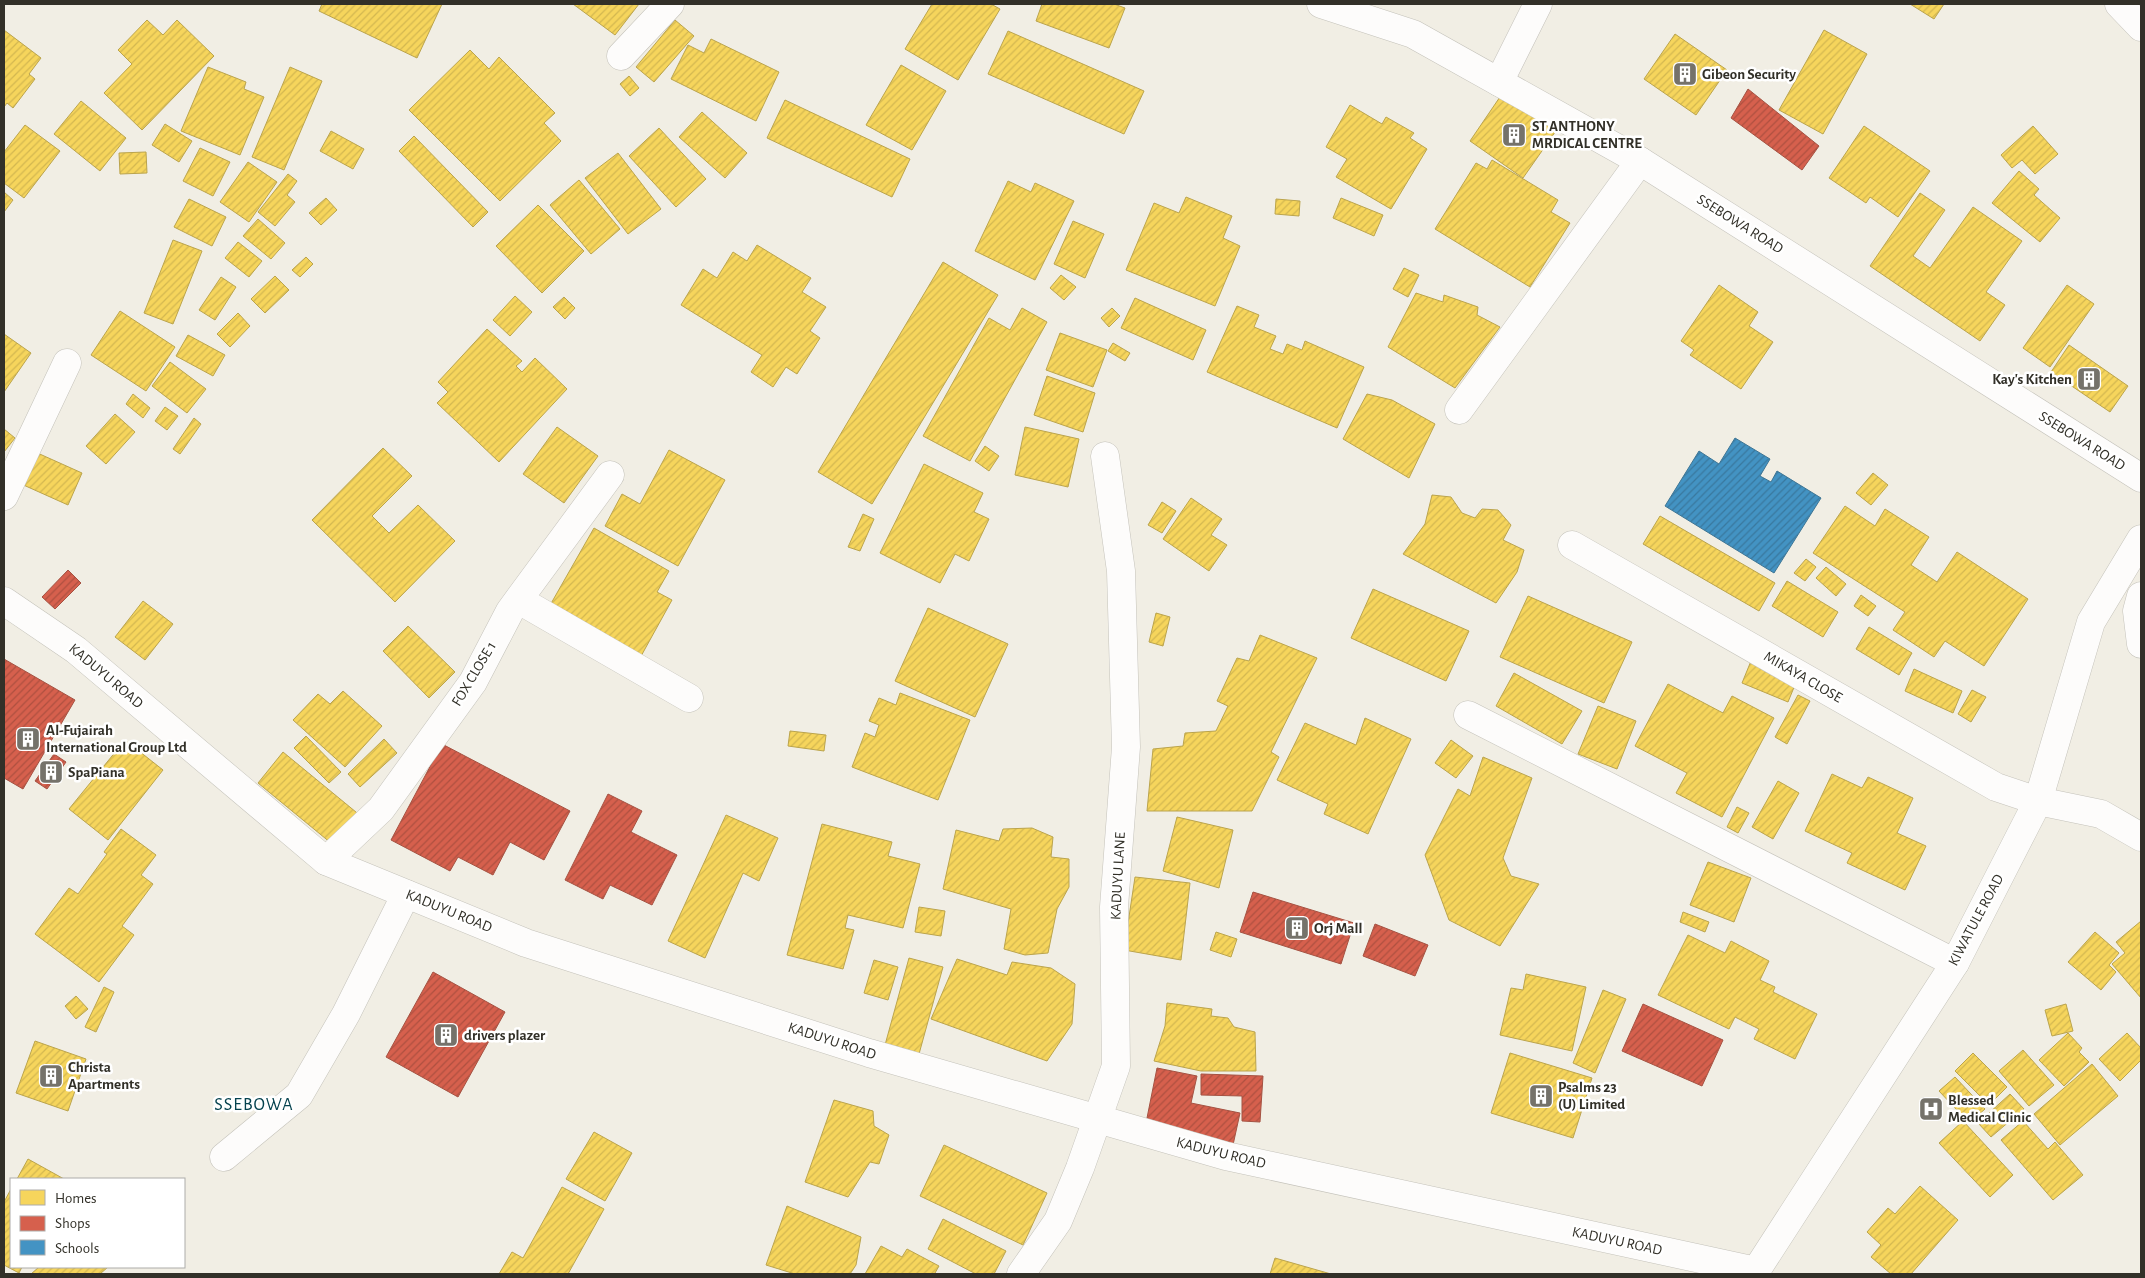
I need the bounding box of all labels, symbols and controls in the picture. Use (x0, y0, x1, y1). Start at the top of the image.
building icon: Gibeon Security (1672, 61, 1698, 87)
place label: Gibeon Security (1702, 67, 1796, 82)
place label: ST ANTHONY MRDICAL CENTRE (1532, 119, 1642, 151)
building icon: ST ANTHONY MRDICAL CENTRE (1501, 122, 1527, 148)
street label: SSEBOWA ROAD (1694, 191, 1786, 257)
building icon: Kay's Kitchen (2076, 366, 2102, 392)
place label: Kay's Kitchen (1992, 372, 2072, 387)
street label: SSEBOWA ROAD (2036, 408, 2128, 474)
street label: FOX CLOSE 1 (449, 639, 499, 709)
street label: KADUYU ROAD (66, 641, 146, 711)
street label: MIKAYA CLOSE (1761, 649, 1845, 705)
place label: Al-Fujairah International Group Ltd (46, 723, 187, 755)
building icon: Al-Fujairah International Group Ltd (15, 726, 41, 752)
building icon: SpaPiana (38, 759, 64, 785)
place label: SpaPiana (68, 765, 125, 780)
street label: KADUYU LANE (1108, 832, 1128, 920)
street label: KIWATULE ROAD (1946, 871, 2007, 968)
street label: KADUYU ROAD (404, 887, 495, 935)
building icon: Orj Mall (1284, 915, 1310, 941)
place label: Orj Mall (1314, 921, 1362, 936)
street label: KADUYU ROAD (786, 1020, 878, 1062)
building icon: drivers plazer (433, 1022, 459, 1048)
place label: drivers plazer (464, 1028, 546, 1043)
place label: Christa Apartments (68, 1060, 140, 1092)
building icon: Christa Apartments (38, 1063, 64, 1089)
place label: Psalms 23 (U) Limited (1558, 1080, 1625, 1112)
building icon: Psalms 23 (U) Limited (1528, 1083, 1554, 1109)
place label: Blessed Medical Clinic (1948, 1093, 2031, 1125)
district label: SSEBOWA (214, 1096, 294, 1114)
hospital icon: Blessed Medical Clinic (1918, 1096, 1944, 1122)
street label: KADUYU ROAD (1175, 1135, 1268, 1171)
legend (10, 1178, 185, 1268)
text: Homes (55, 1191, 97, 1206)
text: Shops (55, 1216, 90, 1231)
street label: KADUYU ROAD (1571, 1224, 1664, 1258)
text: Schools (55, 1241, 99, 1256)

